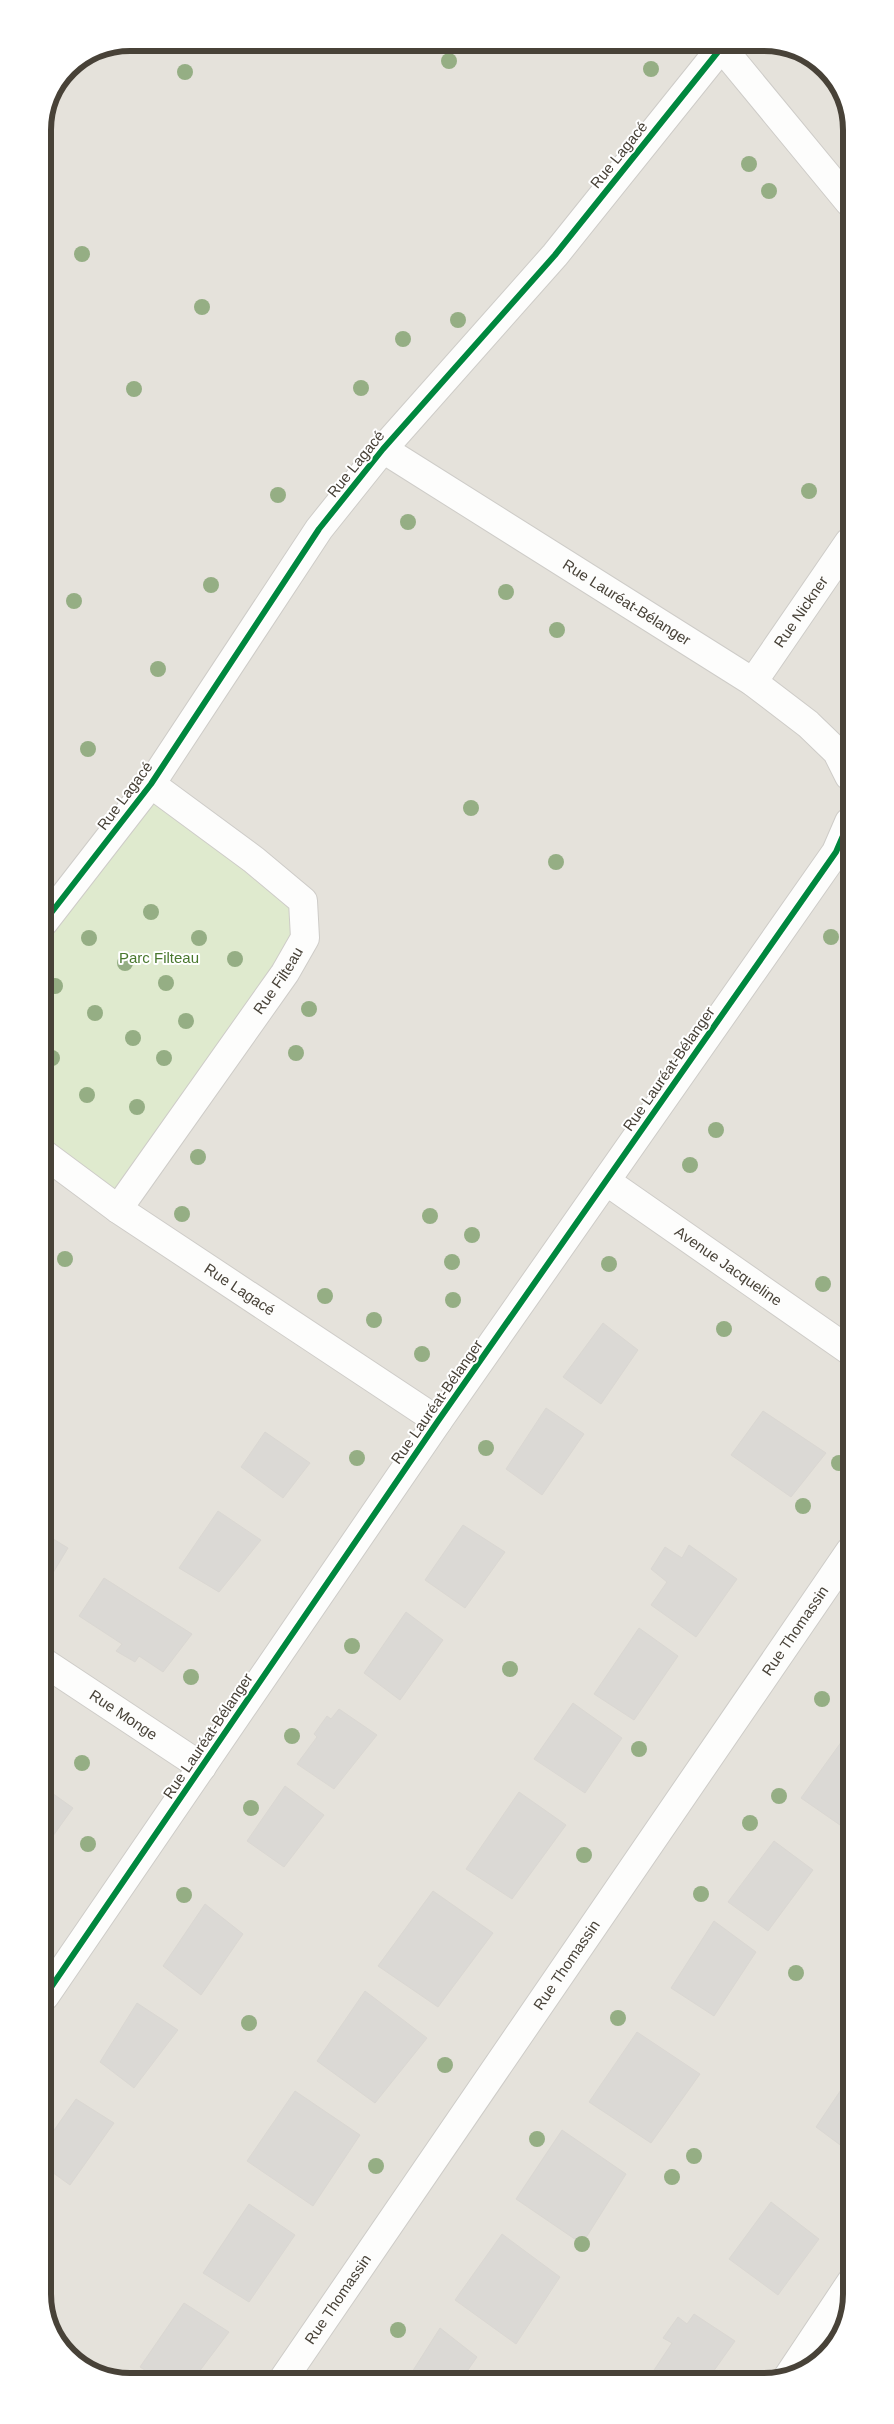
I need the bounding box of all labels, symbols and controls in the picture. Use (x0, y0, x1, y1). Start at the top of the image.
street label: Rue Lagacé (587, 118, 651, 191)
street label: Rue Lagacé (324, 427, 388, 500)
street label: Rue Lauréat-Bélanger (560, 556, 694, 649)
street label: Rue Nickner (770, 573, 831, 650)
street label: Rue Lagacé (93, 758, 156, 833)
street label: Rue Filteau (250, 944, 306, 1017)
park label: Parc Filteau (119, 949, 199, 966)
street label: Rue Lauréat-Bélanger (619, 1003, 718, 1134)
street label: Avenue Jacqueline (672, 1223, 785, 1309)
street label: Rue Lagacé (201, 1260, 278, 1319)
street label: Rue Lauréat-Bélanger (387, 1336, 486, 1467)
street label: Rue Thomassin (758, 1583, 832, 1679)
street label: Rue Lauréat-Bélanger (159, 1670, 256, 1802)
street label: Rue Monge (87, 1686, 161, 1743)
street label: Rue Thomassin (530, 1917, 603, 2013)
street label: Rue Thomassin (301, 2251, 374, 2347)

